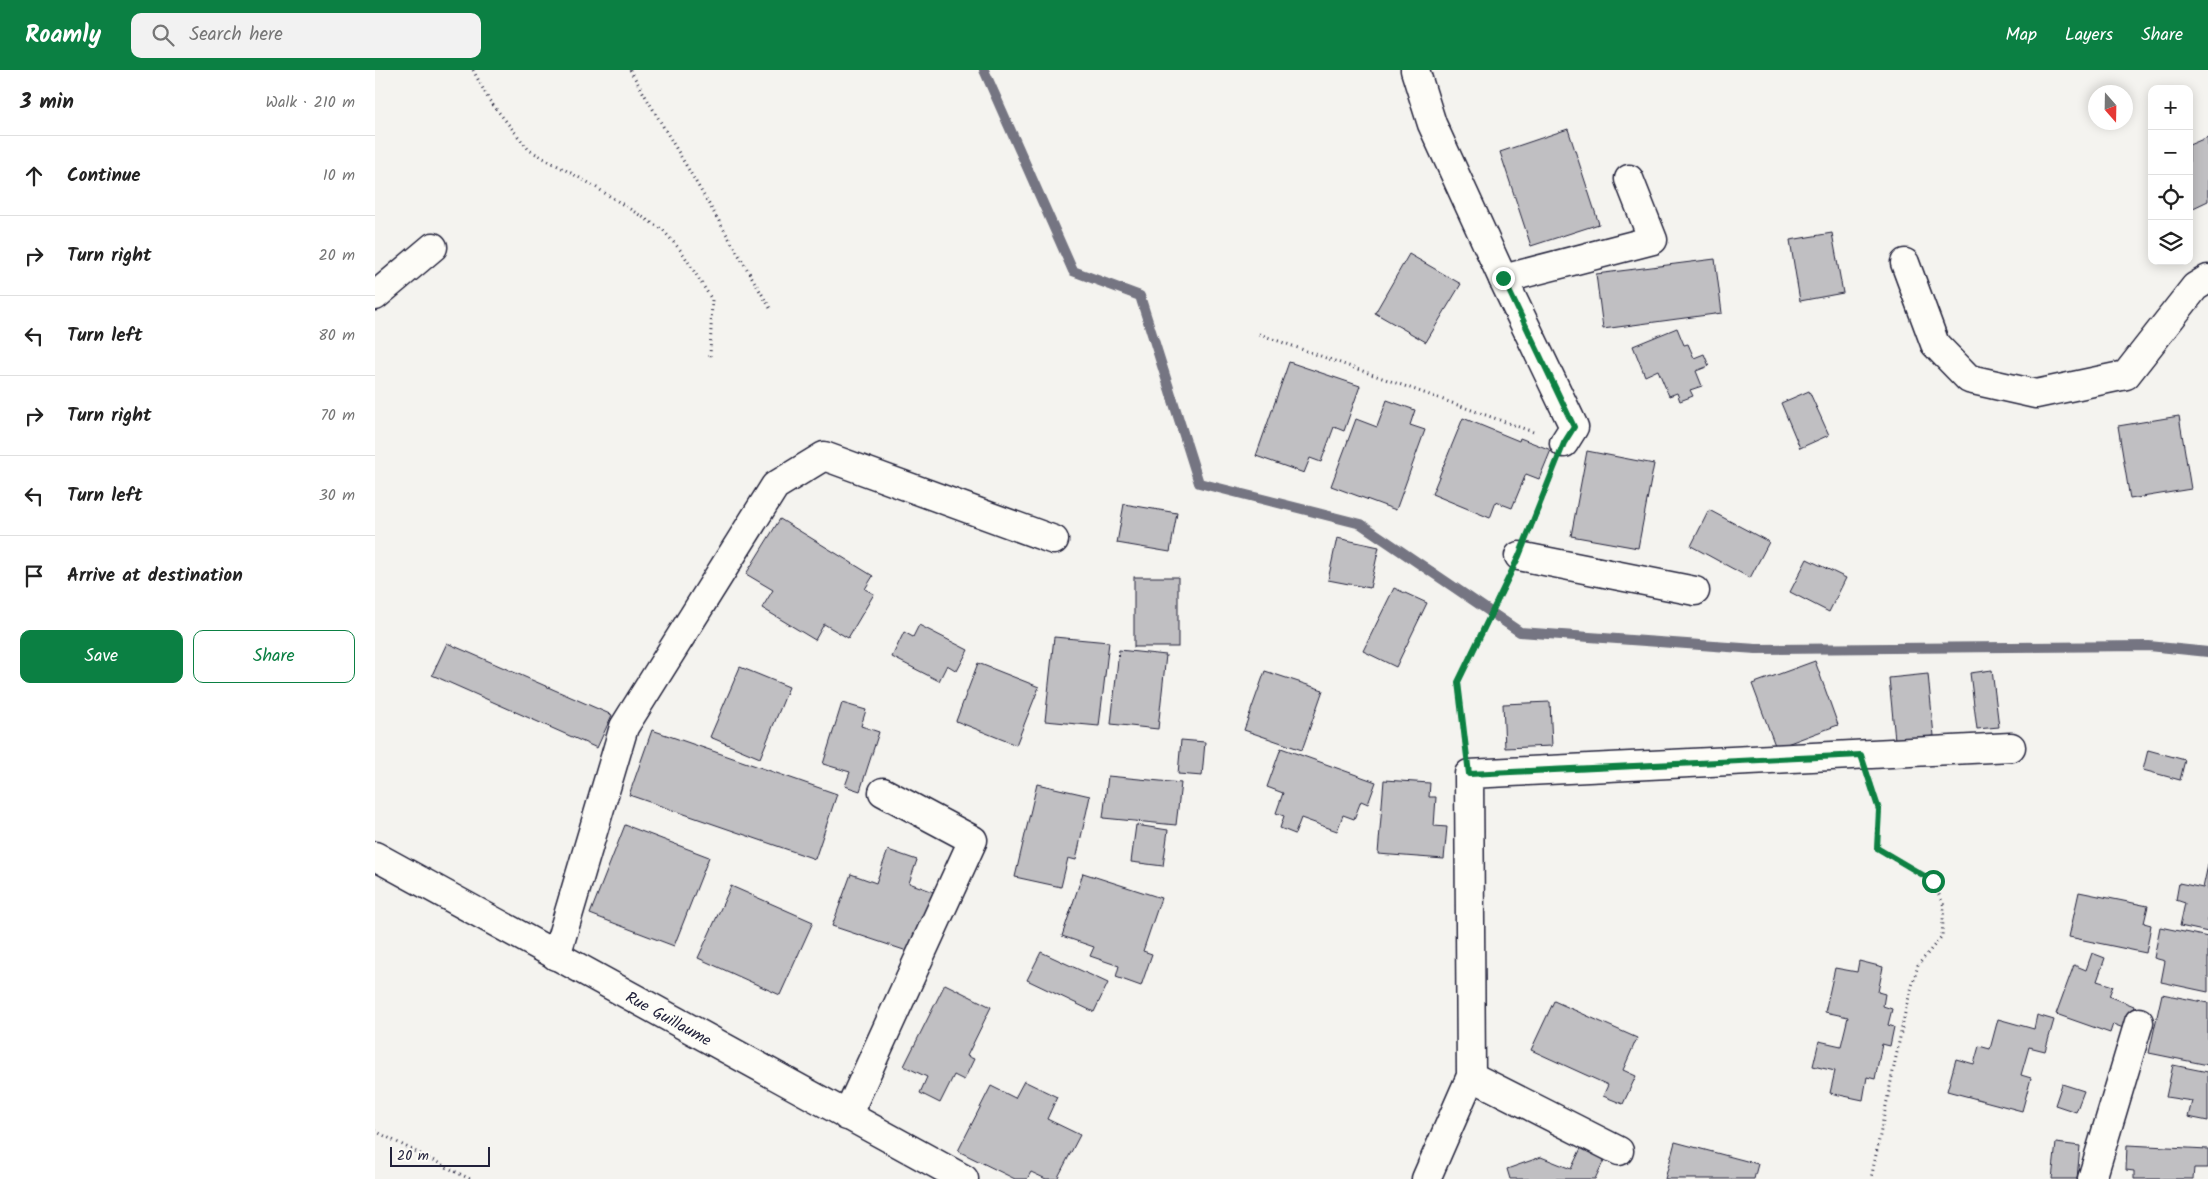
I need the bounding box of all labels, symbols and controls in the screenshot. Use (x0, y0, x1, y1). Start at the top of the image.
search box (131, 13, 481, 58)
text: Roamly (25, 16, 101, 55)
text: Search here (189, 20, 283, 50)
icon: search (149, 21, 177, 49)
text: Map (2006, 21, 2037, 50)
text: Layers (2065, 21, 2113, 50)
text: Share (2141, 21, 2183, 50)
north arrow (2088, 85, 2133, 130)
map controls (2148, 85, 2193, 265)
button: + (2148, 85, 2193, 130)
text: 3 min (20, 86, 74, 119)
text: Walk · 210 m (265, 90, 355, 115)
button: − (2148, 130, 2193, 175)
text: Continue (67, 161, 140, 191)
icon: ahead (20, 162, 48, 190)
text: 10 m (323, 163, 355, 188)
button: locate (2148, 175, 2193, 220)
button: layers (2148, 220, 2193, 265)
text: Turn right (67, 241, 152, 271)
icon: right (20, 242, 48, 270)
text: 20 m (319, 243, 355, 268)
route end (1492, 267, 1515, 290)
text: Turn left (67, 321, 142, 351)
icon: left (20, 322, 48, 350)
text: 80 m (318, 323, 355, 348)
text: Turn right (67, 401, 152, 431)
icon: right (20, 402, 48, 430)
text: 70 m (320, 403, 355, 428)
text: Turn left (67, 481, 142, 511)
icon: left (20, 482, 48, 510)
text: 30 m (319, 483, 355, 508)
text: Arrive at destination (67, 561, 243, 591)
icon: arrive (20, 562, 48, 590)
button: Save (20, 630, 183, 683)
button: Share (193, 630, 355, 683)
route start (1922, 870, 1945, 893)
street label: Rue Guillaume (621, 985, 716, 1053)
scale bar (390, 1144, 490, 1167)
text: 20 m (397, 1145, 429, 1167)

